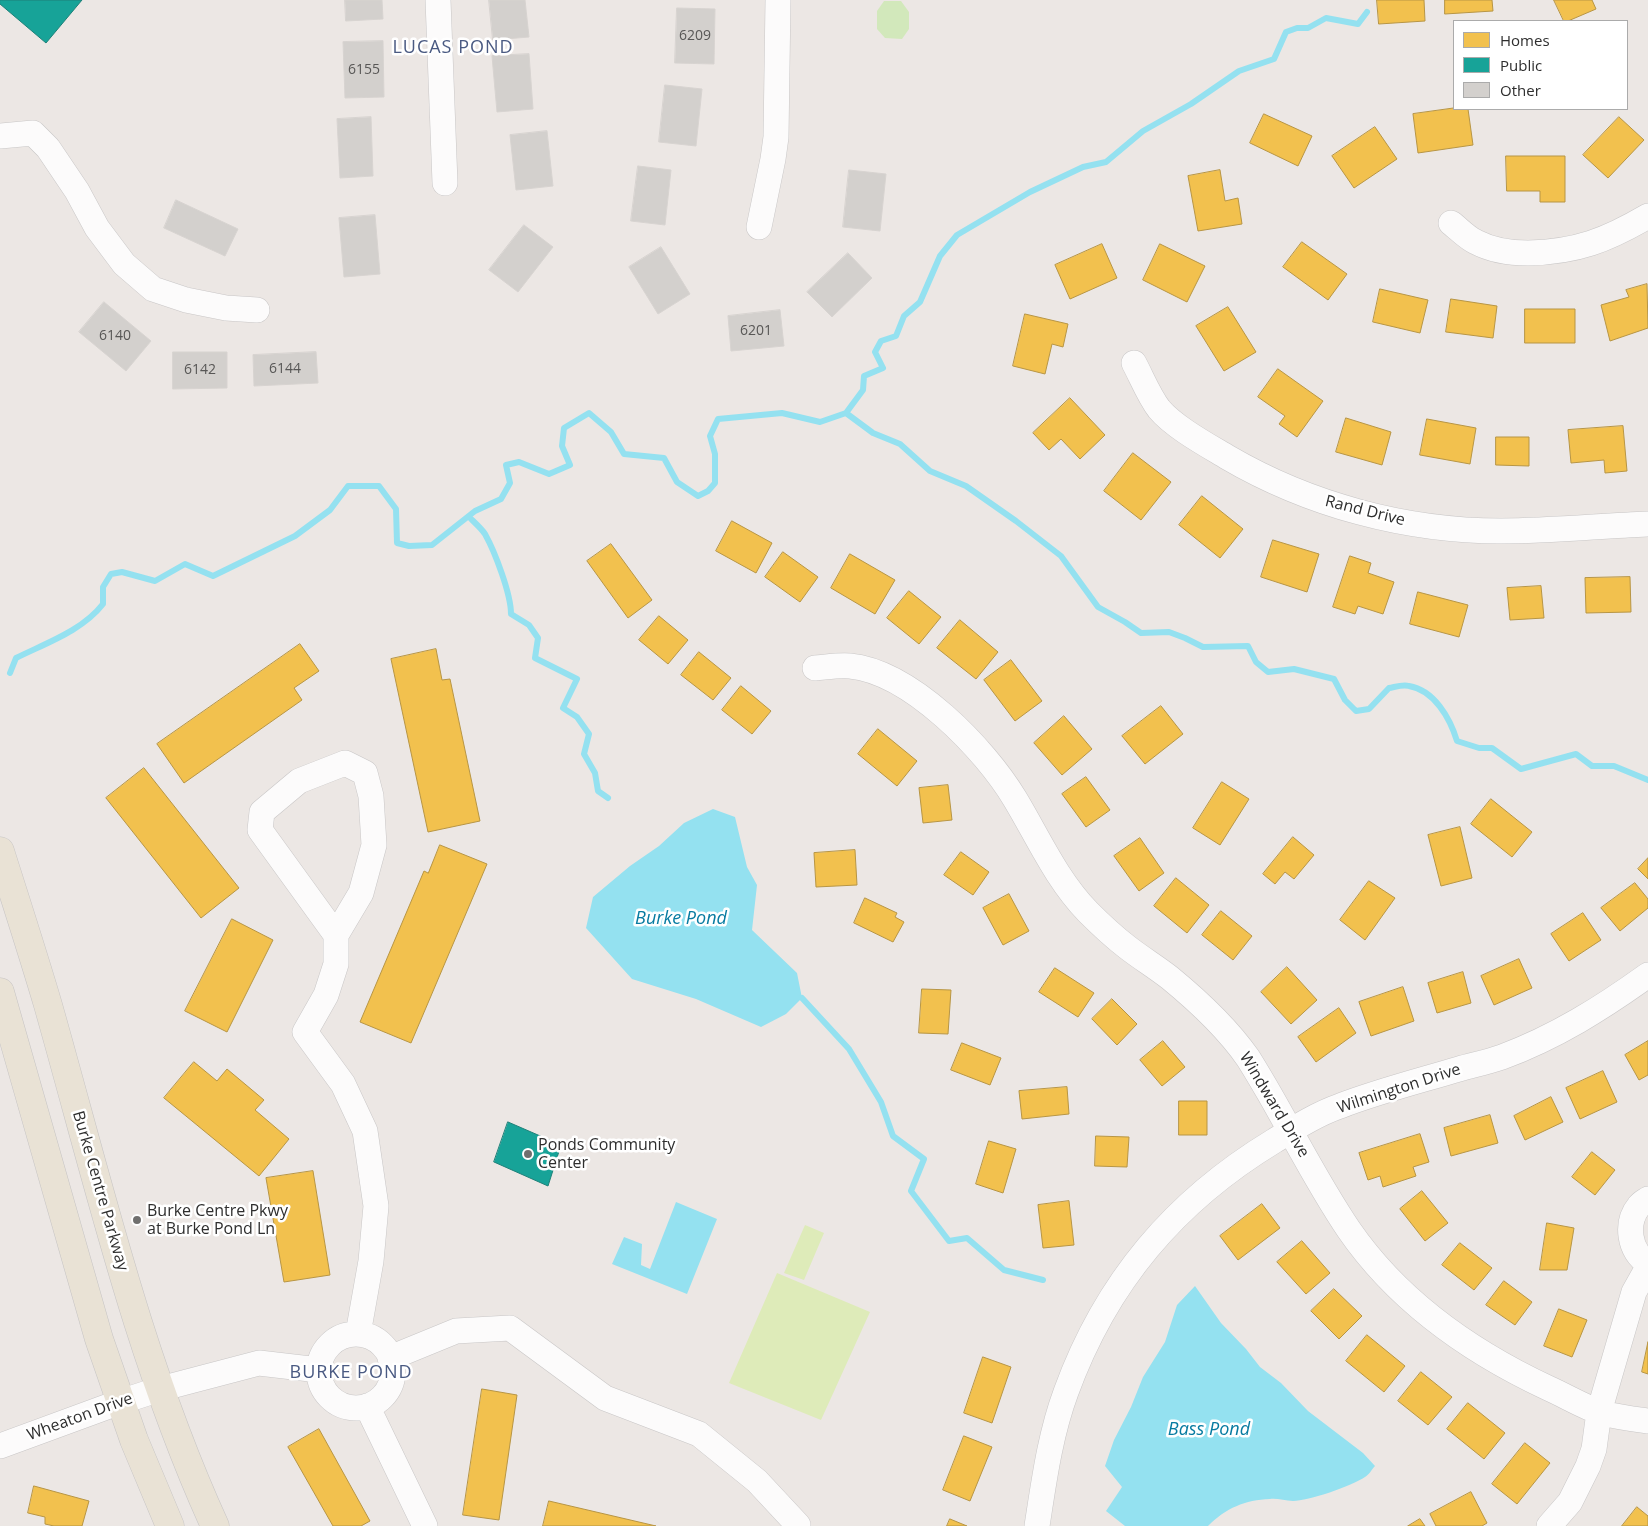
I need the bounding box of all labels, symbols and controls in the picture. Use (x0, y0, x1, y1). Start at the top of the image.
legend (1453, 20, 1628, 110)
house number: 6209 (679, 28, 711, 44)
text: Homes (1500, 30, 1550, 50)
district label: LUCAS POND (391, 37, 515, 59)
text: Public (1500, 55, 1542, 75)
house number: 6155 (348, 62, 380, 78)
text: Other (1500, 80, 1541, 100)
house number: 6201 (740, 323, 772, 339)
house number: 6140 (99, 328, 131, 344)
house number: 6144 (269, 361, 301, 377)
house number: 6142 (184, 362, 216, 378)
street label: Rand Drive (1323, 492, 1407, 530)
water label: Burke Pond (635, 908, 727, 930)
street label: Windward Drive (1235, 1049, 1313, 1161)
street label: Wilmington Drive (1335, 1060, 1463, 1118)
street label: Burke Centre Parkway (68, 1109, 132, 1273)
place label: Ponds Community Center (538, 1135, 675, 1173)
marker: Ponds Community Center (522, 1148, 534, 1160)
place label: Burke Centre Pkwy at Burke Pond Ln (147, 1201, 288, 1239)
marker: Burke Centre Pkwy at Burke Pond Ln (131, 1214, 143, 1226)
district label: BURKE POND (288, 1362, 414, 1384)
street label: Wheaton Drive (25, 1389, 135, 1445)
water label: Bass Pond (1168, 1419, 1250, 1441)

